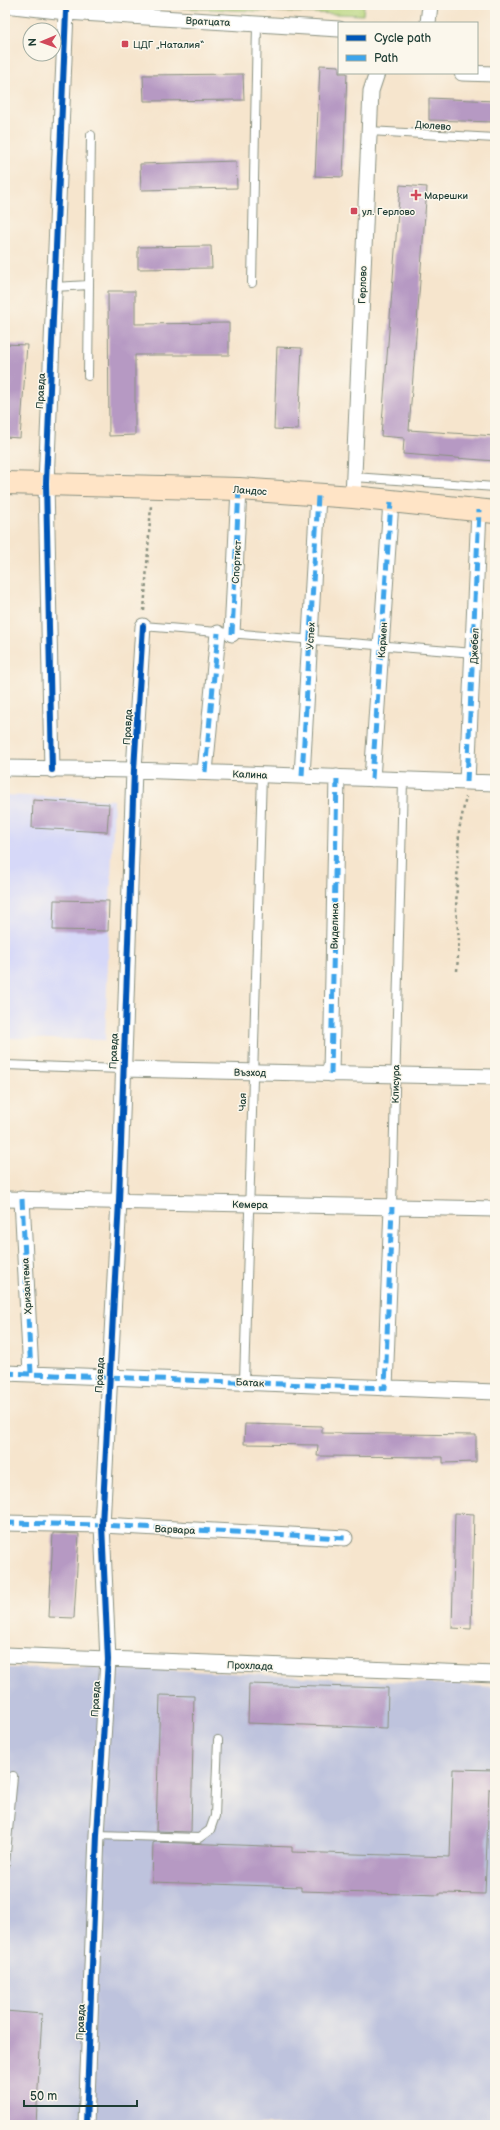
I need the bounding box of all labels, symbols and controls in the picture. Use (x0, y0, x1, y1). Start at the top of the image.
street label: Вратцата (185, 15, 231, 29)
north arrow (22, 22, 62, 62)
legend (338, 22, 478, 74)
text: Cycle path (374, 31, 431, 46)
text: N (26, 38, 39, 47)
marker: ЦДГ „Наталия“ (120, 39, 130, 49)
place label: ЦДГ „Наталия“ (133, 39, 204, 51)
text: Path (374, 51, 399, 66)
street label: Дюлево (414, 119, 451, 133)
marker: Марешки (411, 190, 421, 200)
place label: Марешки (424, 190, 468, 202)
marker: ул. Герлово (349, 206, 359, 216)
place label: ул. Герлово (362, 206, 415, 218)
street label: Герлово (356, 266, 370, 304)
street label: Правда (34, 373, 48, 409)
street label: Ландос (231, 484, 267, 498)
street label: Спортист (230, 540, 244, 584)
street label: Успех (304, 622, 318, 650)
street label: Кармен (376, 622, 390, 658)
street label: Джебел (468, 627, 482, 664)
street label: Правда (121, 709, 135, 745)
street label: Калина (232, 768, 268, 782)
street label: Виделина (329, 903, 341, 949)
street label: Правда (107, 1033, 121, 1069)
street label: Клисура (390, 1064, 402, 1104)
street label: Възход (234, 1067, 266, 1079)
street label: Чая (237, 1092, 249, 1111)
street label: Кемера (232, 1199, 268, 1211)
street label: Хризантема (20, 1257, 34, 1314)
street label: Правда (93, 1357, 107, 1393)
street label: Батак (235, 1376, 265, 1390)
street label: Варвара (154, 1523, 196, 1537)
street label: Прохлада (227, 1659, 273, 1673)
street label: Правда (89, 1681, 103, 1717)
street label: Правда (74, 2004, 88, 2040)
scale bar (24, 2082, 137, 2108)
text: 50 m (30, 2089, 57, 2104)

